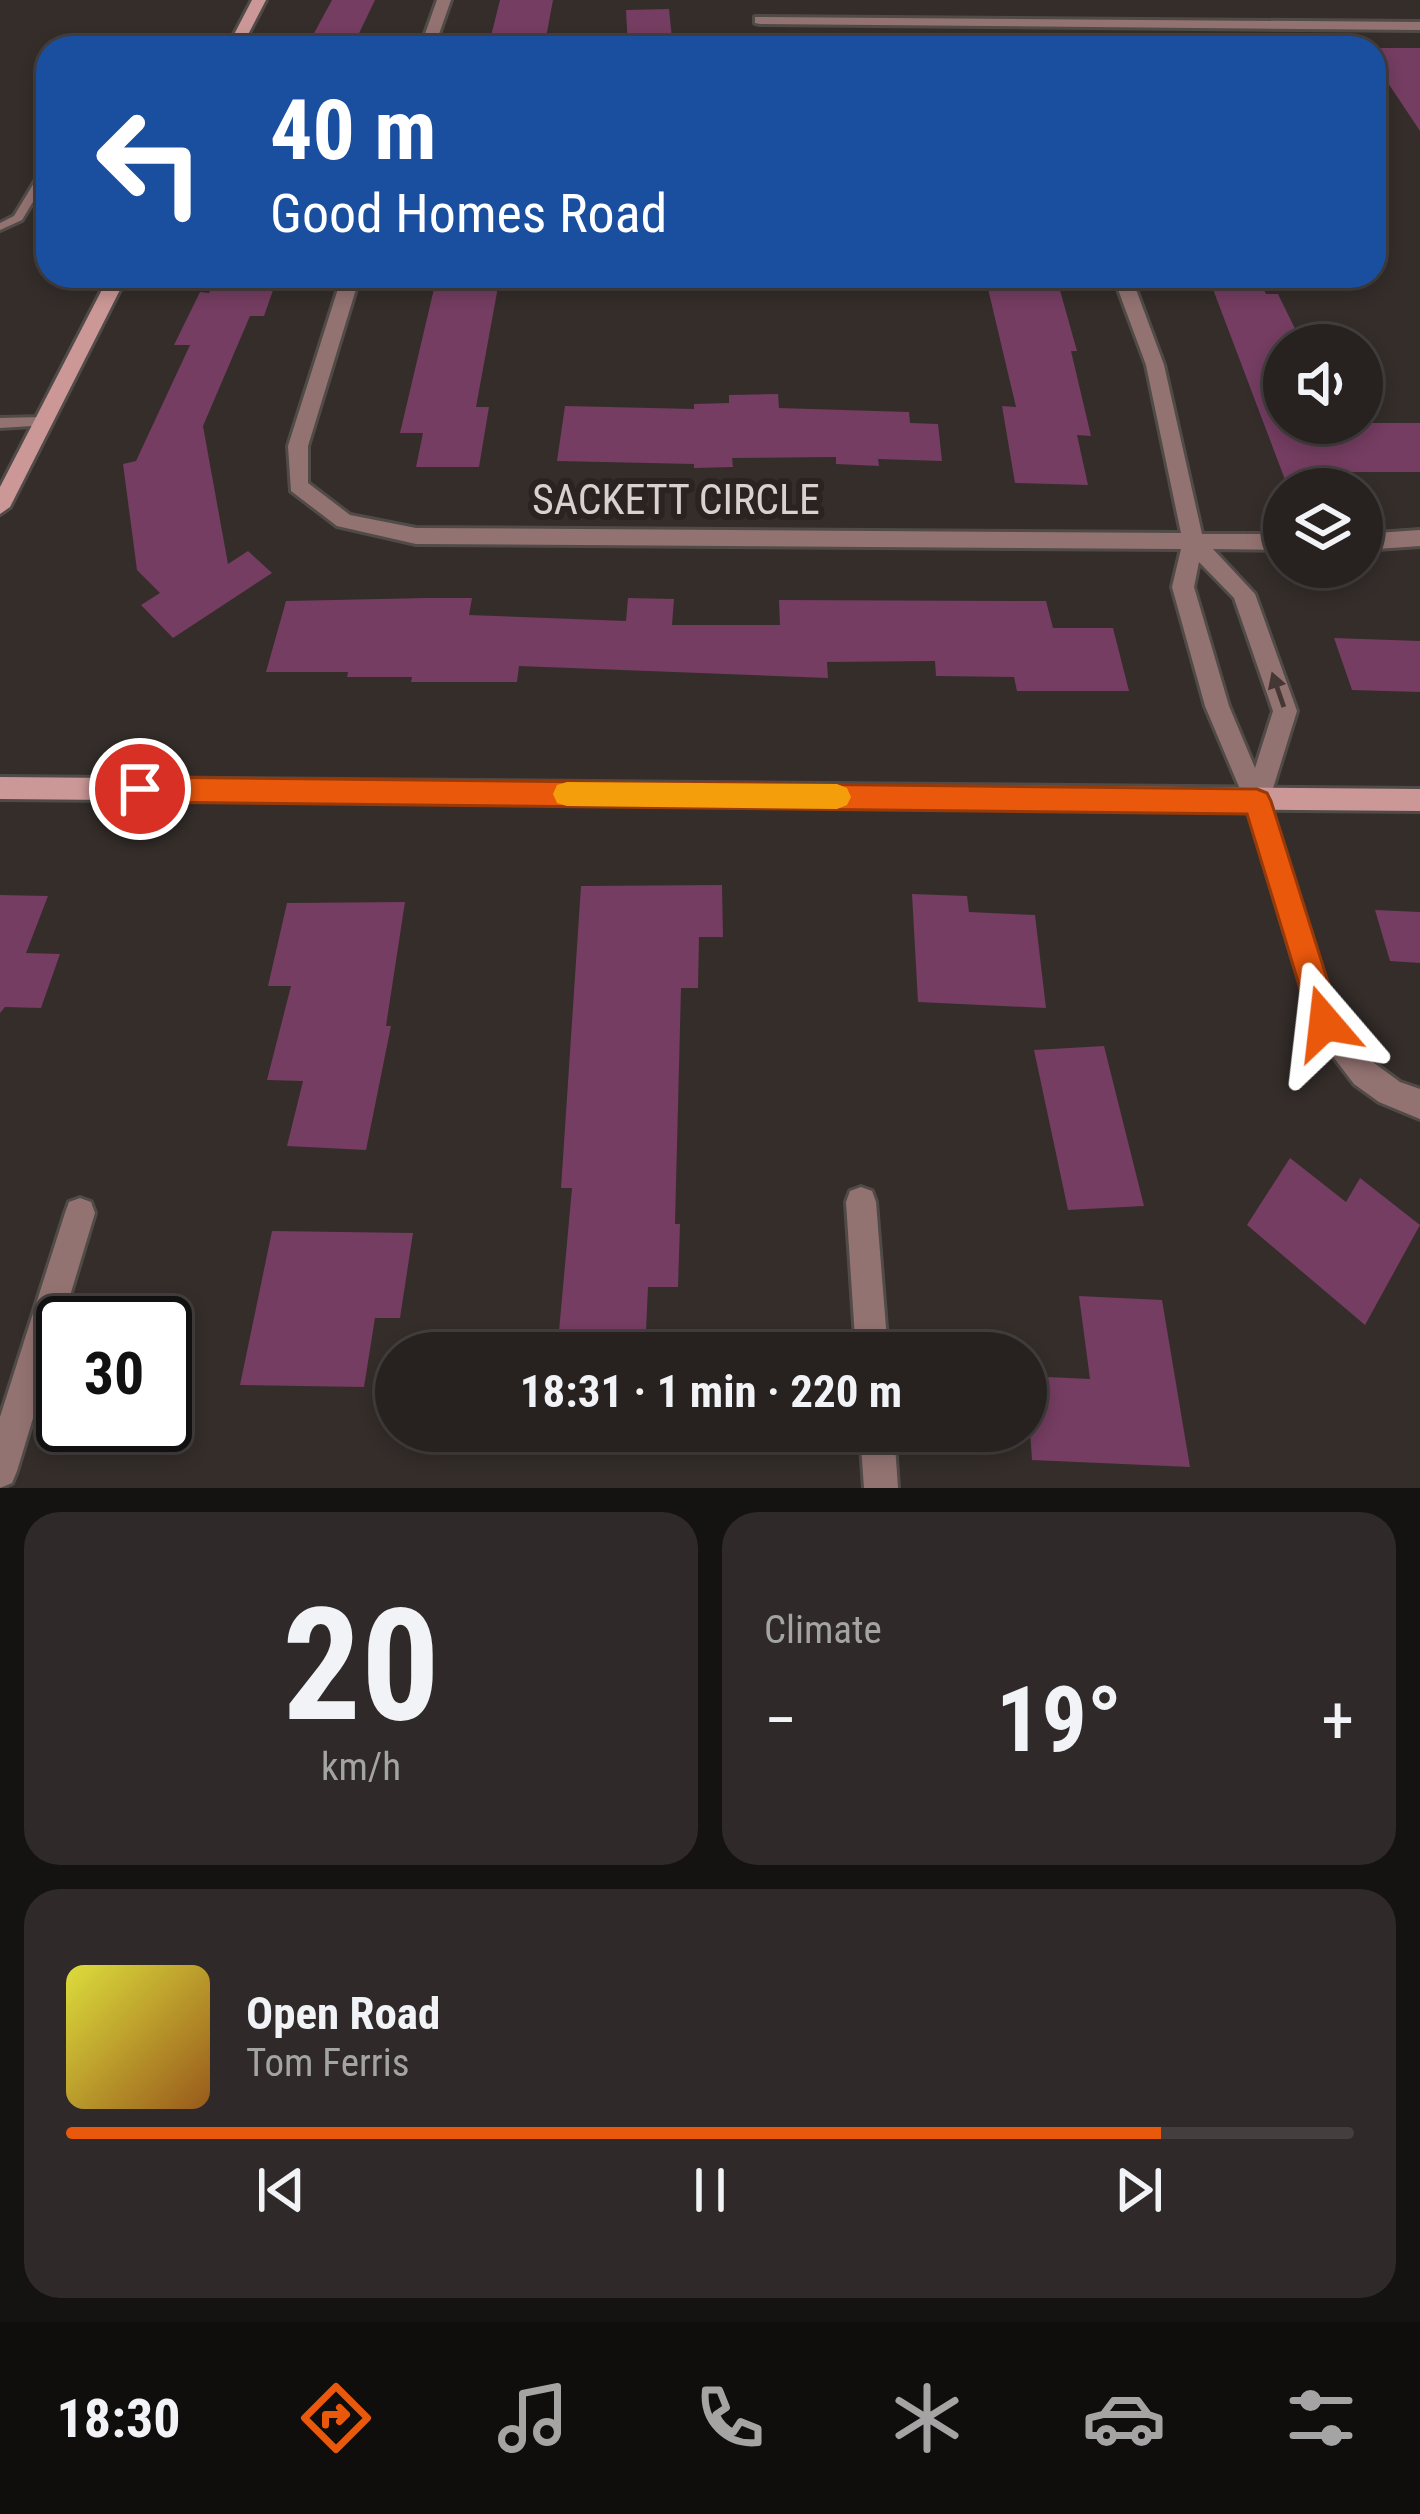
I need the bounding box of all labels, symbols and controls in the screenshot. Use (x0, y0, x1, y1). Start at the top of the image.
text: 40 m (270, 81, 437, 180)
icon: left (72, 84, 228, 240)
text: Good Homes Road (270, 182, 667, 245)
map controls (1263, 324, 1383, 588)
button: sound (1263, 324, 1383, 444)
button: layers (1263, 468, 1383, 588)
street label: SACKETT CIRCLE (532, 475, 820, 524)
one-way arrow (1268, 672, 1286, 708)
pin (89, 738, 191, 840)
icon: arrive (107, 756, 173, 822)
position arrow (1262, 960, 1388, 1086)
speed limit sign: 30 (36, 1296, 192, 1452)
text: 18:31 · 1 min · 220 m (520, 1365, 902, 1418)
text: 20 (282, 1574, 440, 1757)
text: Climate (764, 1607, 882, 1653)
text: 19° (996, 1668, 1122, 1773)
text: − (764, 1682, 797, 1759)
text: + (1321, 1682, 1354, 1759)
text: km/h (321, 1744, 401, 1790)
text: Open Road (246, 1987, 440, 2040)
text: Tom Ferris (246, 2040, 409, 2086)
icon: previous (248, 2157, 314, 2223)
icon: pause (677, 2157, 743, 2223)
icon: next (1106, 2157, 1172, 2223)
icon: directions (294, 2376, 378, 2460)
icon: music (491, 2376, 575, 2460)
icon: phone (688, 2376, 772, 2460)
icon: climate (885, 2376, 969, 2460)
icon: car (1082, 2376, 1166, 2460)
icon: filters (1279, 2376, 1363, 2460)
text: 18:30 (57, 2387, 181, 2450)

